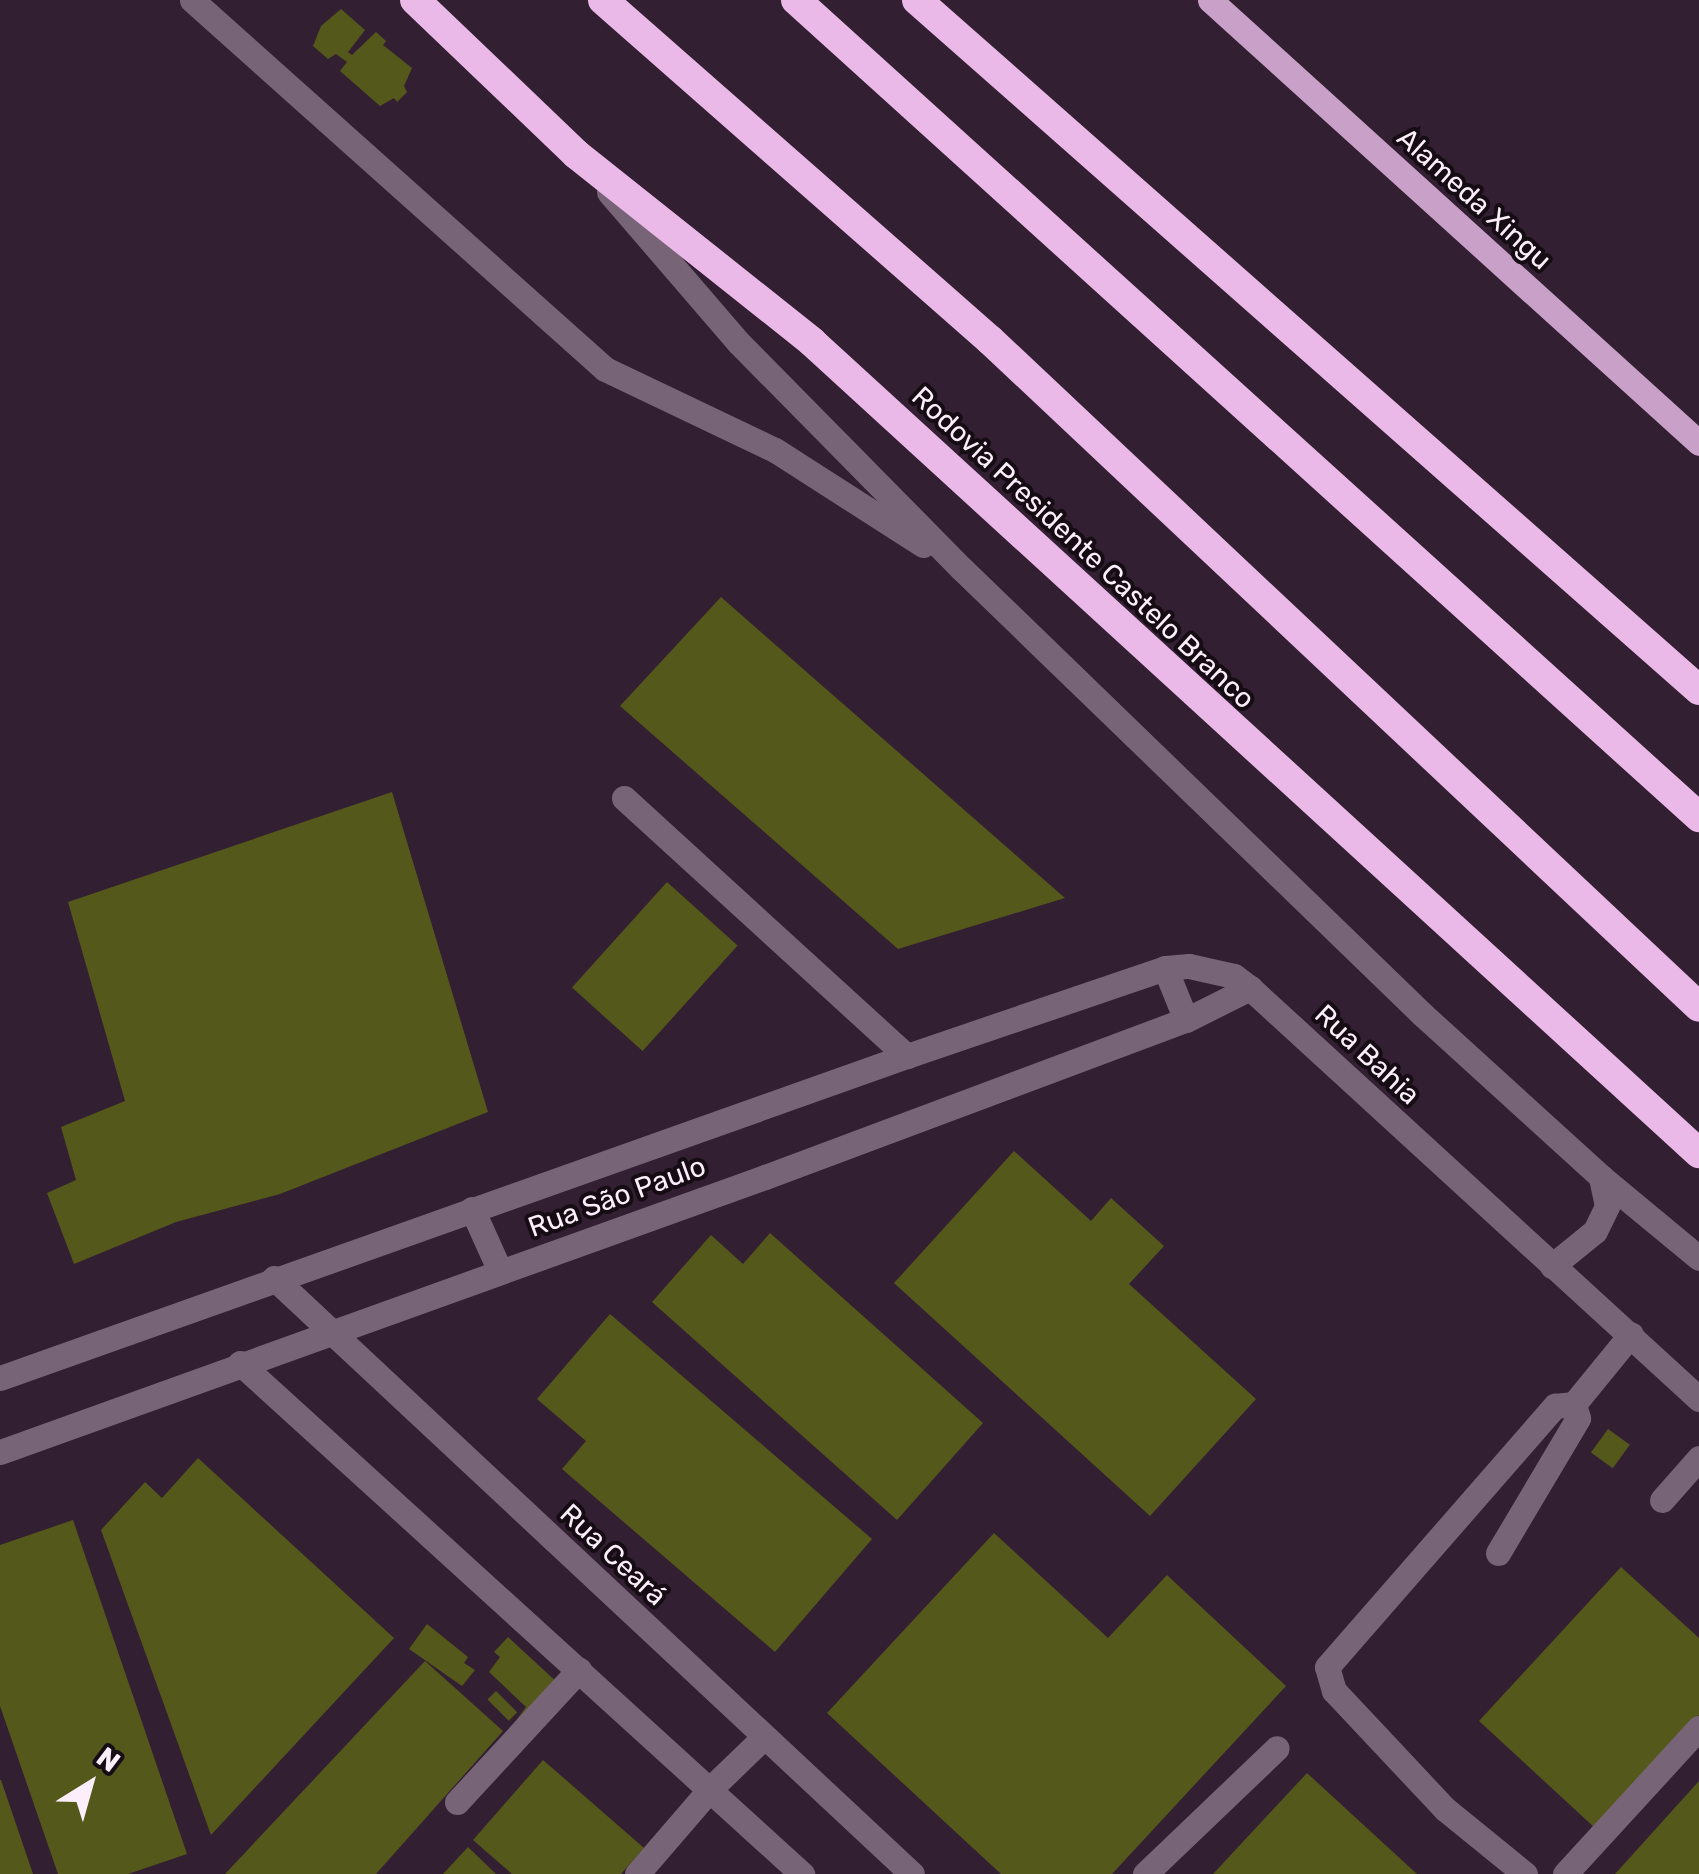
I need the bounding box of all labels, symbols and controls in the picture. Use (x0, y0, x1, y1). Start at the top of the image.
street label: Alameda Xingu (1390, 121, 1558, 277)
street label: Rodovia Presidente Castelo Branco (905, 380, 1261, 716)
street label: Rua Bahia (1308, 998, 1426, 1112)
street label: Rua São Paulo (524, 1149, 710, 1245)
street label: Rua Ceará (553, 1497, 673, 1613)
north arrow (40, 1734, 140, 1834)
text: N (90, 1740, 126, 1779)

